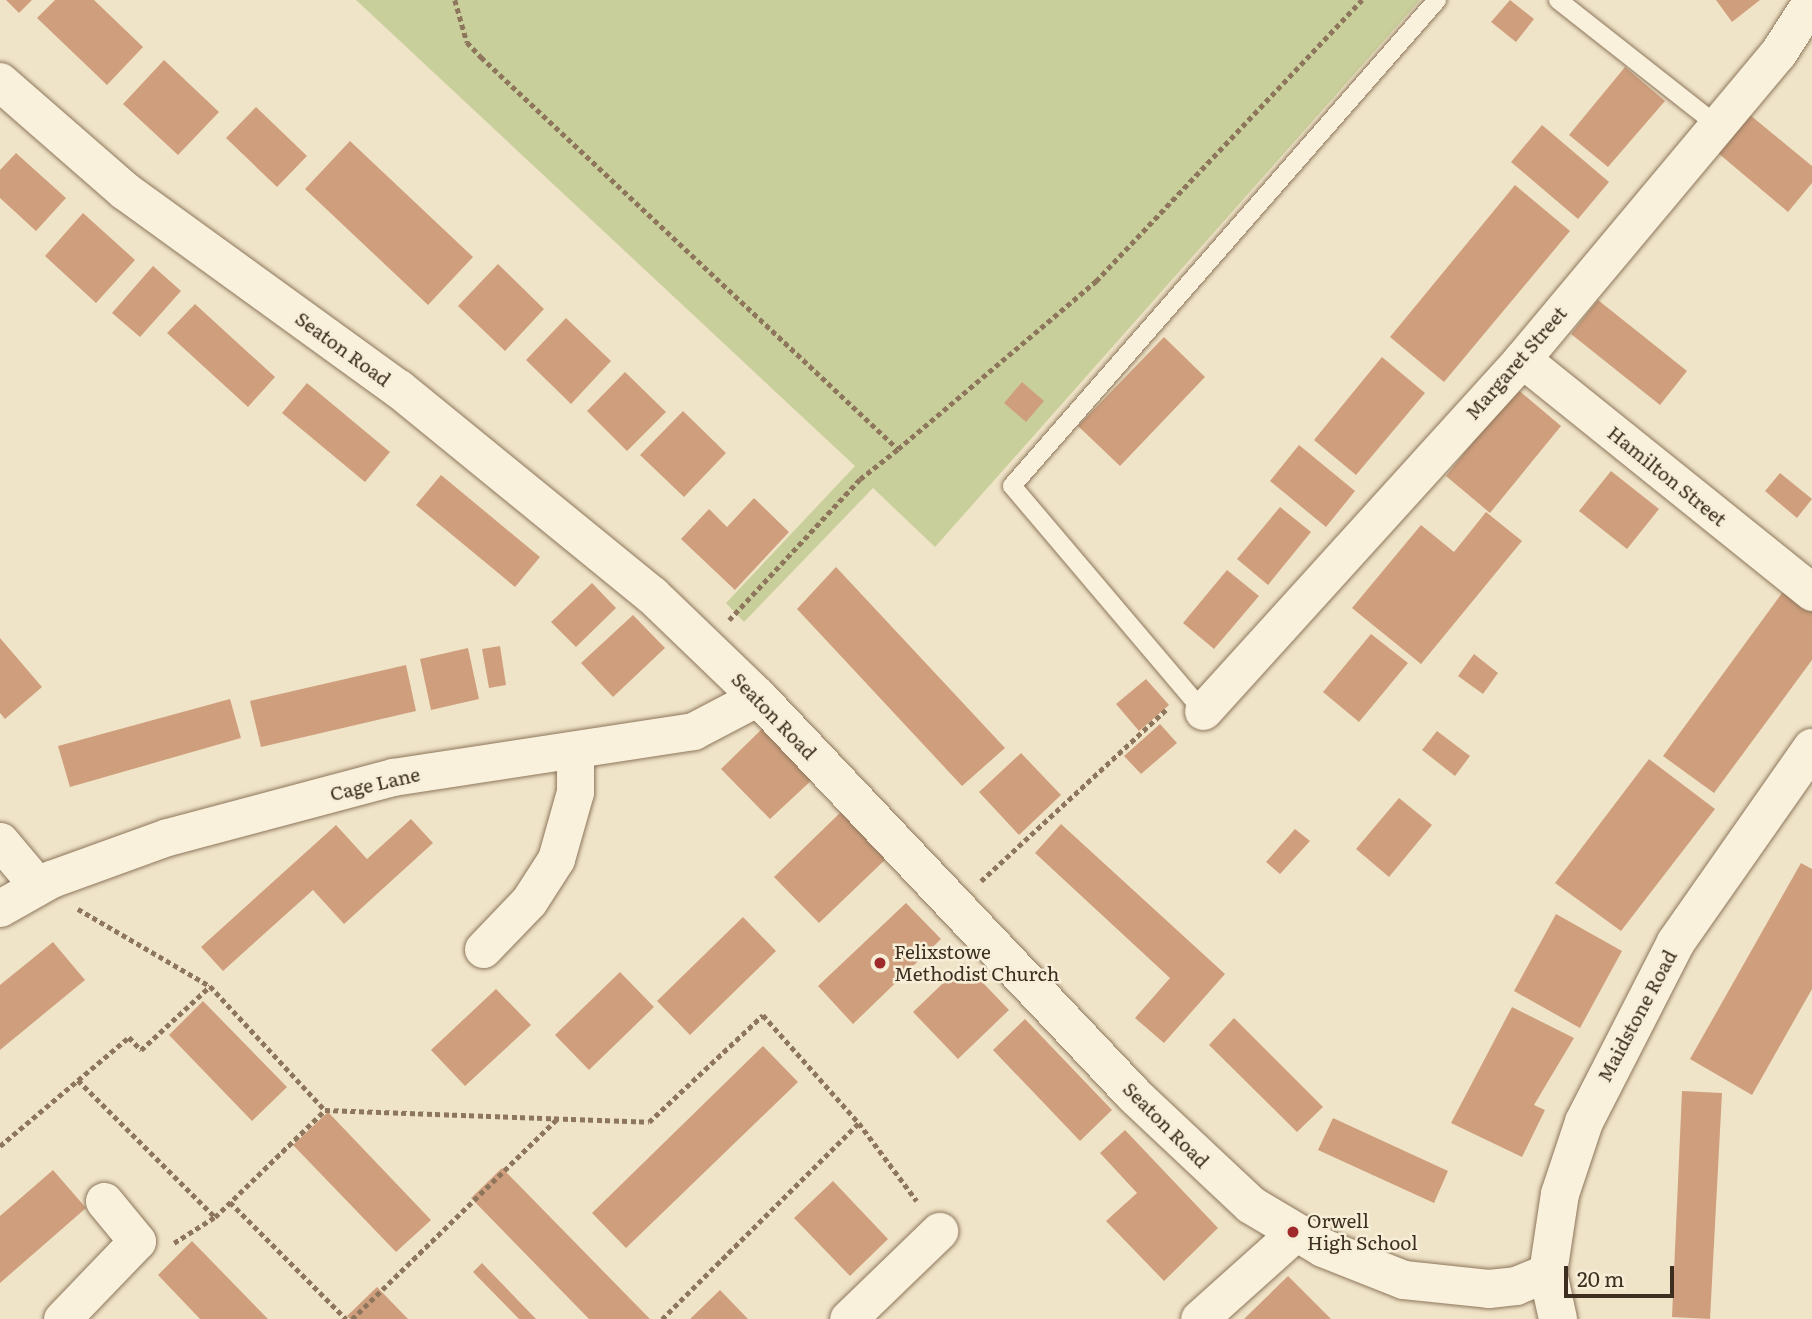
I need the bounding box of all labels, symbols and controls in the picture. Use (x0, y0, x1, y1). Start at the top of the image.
street label: Margaret Street (1461, 302, 1571, 424)
street label: Seaton Road (291, 307, 395, 391)
street label: Hamilton Street (1603, 421, 1731, 531)
street label: Seaton Road (727, 668, 821, 764)
street label: Cage Lane (328, 763, 422, 805)
place label: Felixstowe Methodist Church (894, 941, 1059, 985)
street label: Maidstone Road (1593, 946, 1681, 1086)
marker: Felixstowe Methodist Church (872, 955, 888, 971)
street label: Seaton Road (1118, 1077, 1214, 1173)
place label: Orwell High School (1307, 1210, 1418, 1254)
marker: Orwell High School (1285, 1224, 1301, 1240)
scale bar (1567, 1252, 1677, 1296)
text: 20 m (1577, 1262, 1624, 1293)

